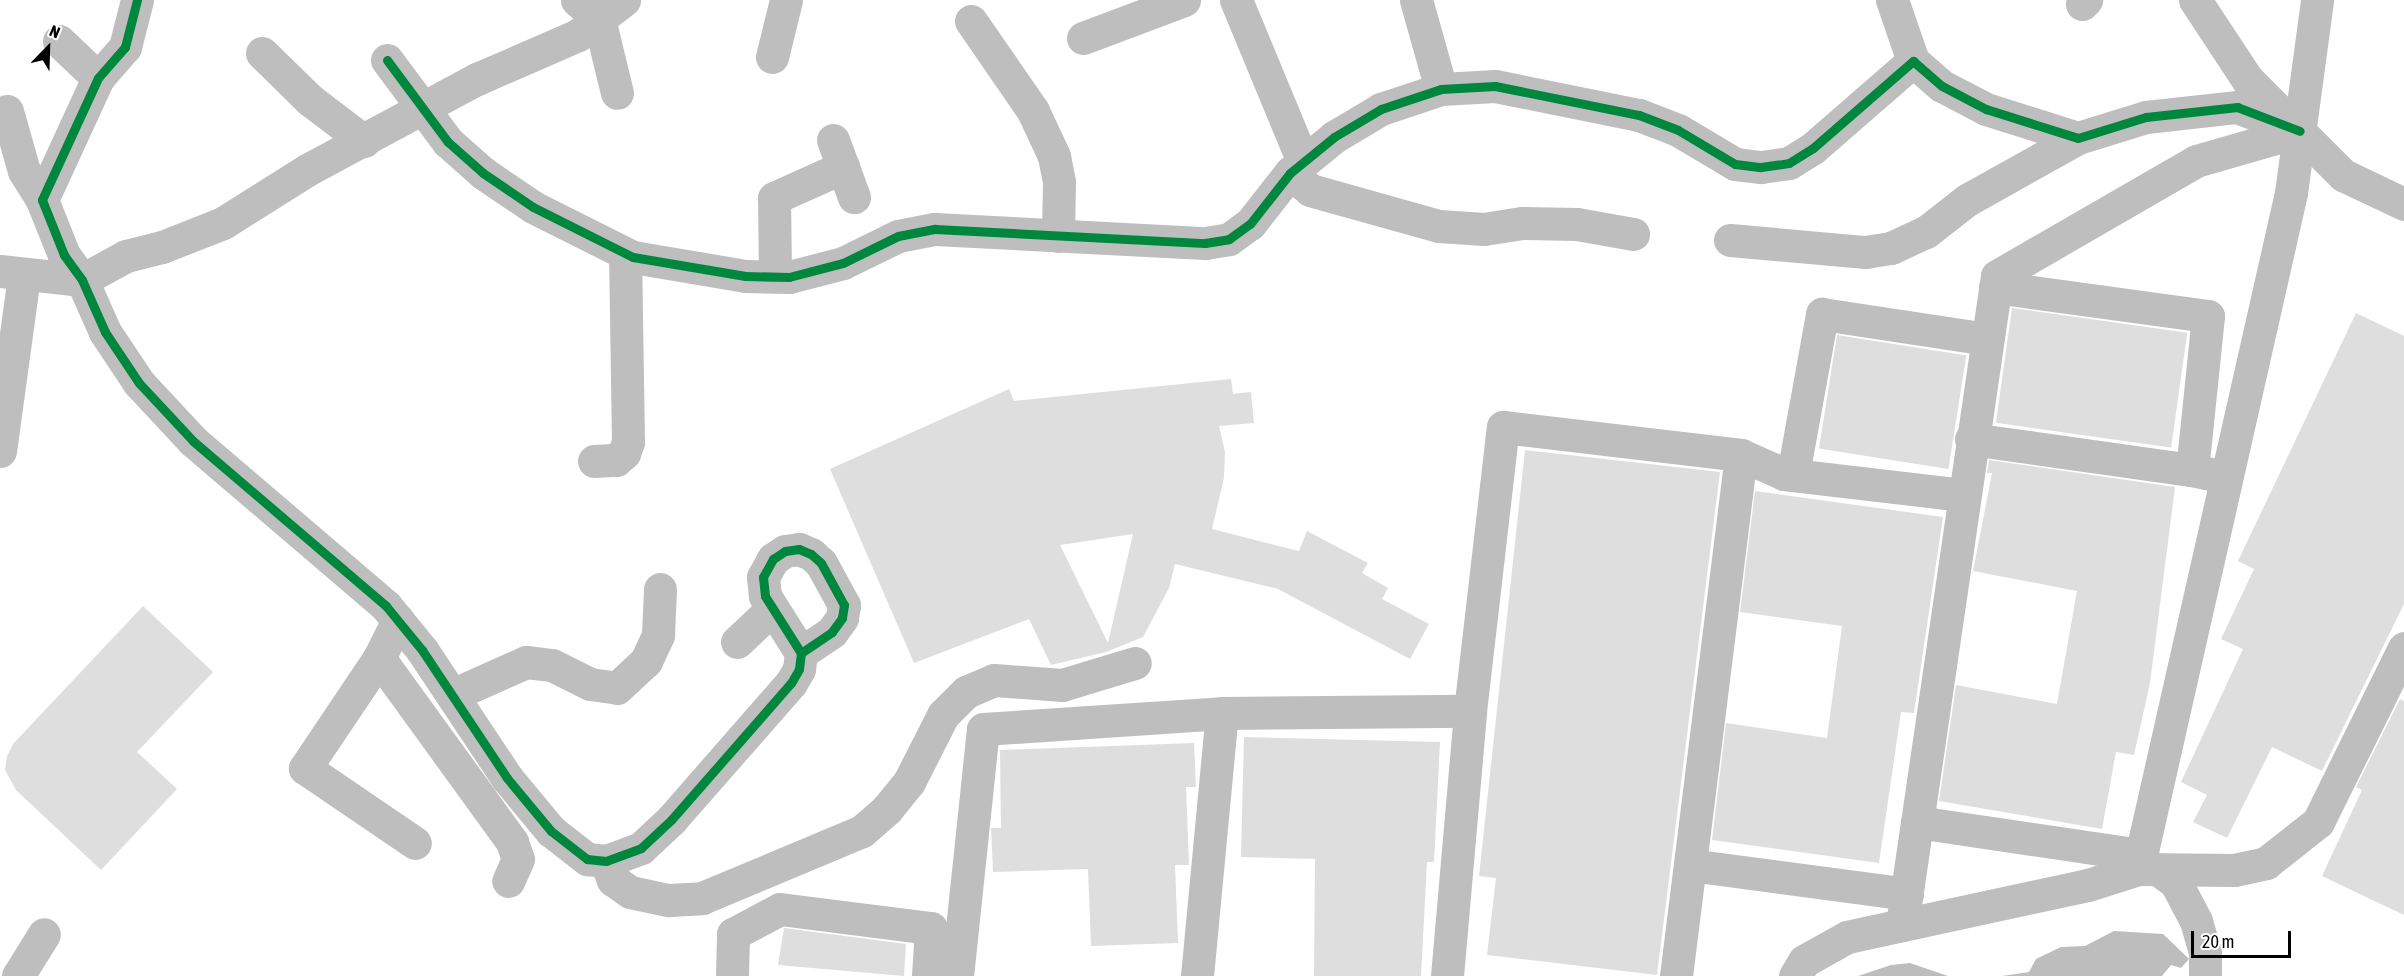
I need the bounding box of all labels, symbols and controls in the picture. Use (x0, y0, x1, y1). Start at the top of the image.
north arrow (18, 18, 78, 78)
text: N (47, 21, 63, 42)
scale bar (2194, 919, 2294, 957)
text: 20 m (2202, 931, 2234, 952)

